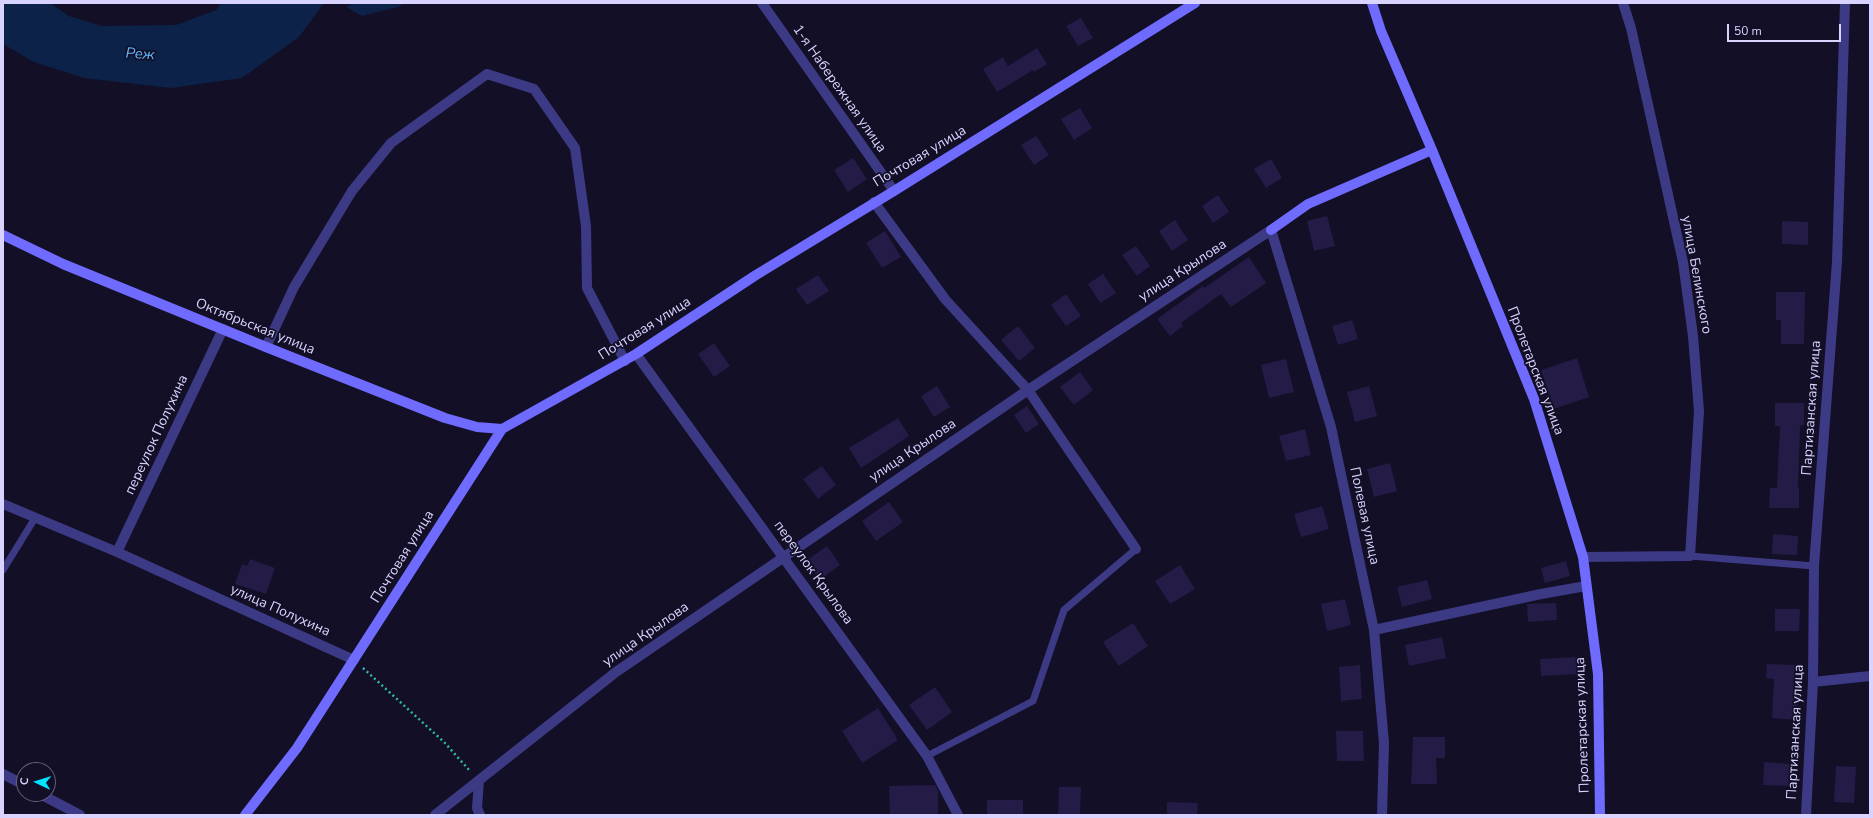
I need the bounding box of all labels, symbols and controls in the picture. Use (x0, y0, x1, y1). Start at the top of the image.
scale bar (1729, 16, 1843, 42)
street label: 1-я Набережная улица (789, 22, 889, 156)
text: 50 m (1734, 23, 1762, 39)
water label: Реж (125, 45, 155, 65)
street label: Почтовая улица (870, 123, 970, 191)
street label: улица Белинского (1677, 215, 1715, 335)
street label: улица Крылова (1136, 236, 1230, 306)
street label: Почтовая улица (596, 294, 694, 364)
street label: Октябрьская улица (193, 295, 317, 359)
street label: Пролетарская улица (1503, 304, 1567, 438)
street label: Партизанская улица (1799, 340, 1825, 476)
street label: переулок Полухина (122, 372, 192, 498)
street label: улица Крылова (866, 416, 960, 486)
street label: Полевая улица (1345, 466, 1383, 566)
street label: Почтовая улица (368, 508, 438, 606)
street label: переулок Крылова (770, 518, 856, 628)
street label: улица Полухина (227, 581, 333, 641)
street label: улица Крылова (600, 599, 692, 671)
street label: Пролетарская улица (1572, 657, 1594, 793)
street label: Партизанская улица (1784, 664, 1808, 800)
north arrow (16, 762, 56, 802)
text: С (17, 777, 32, 785)

